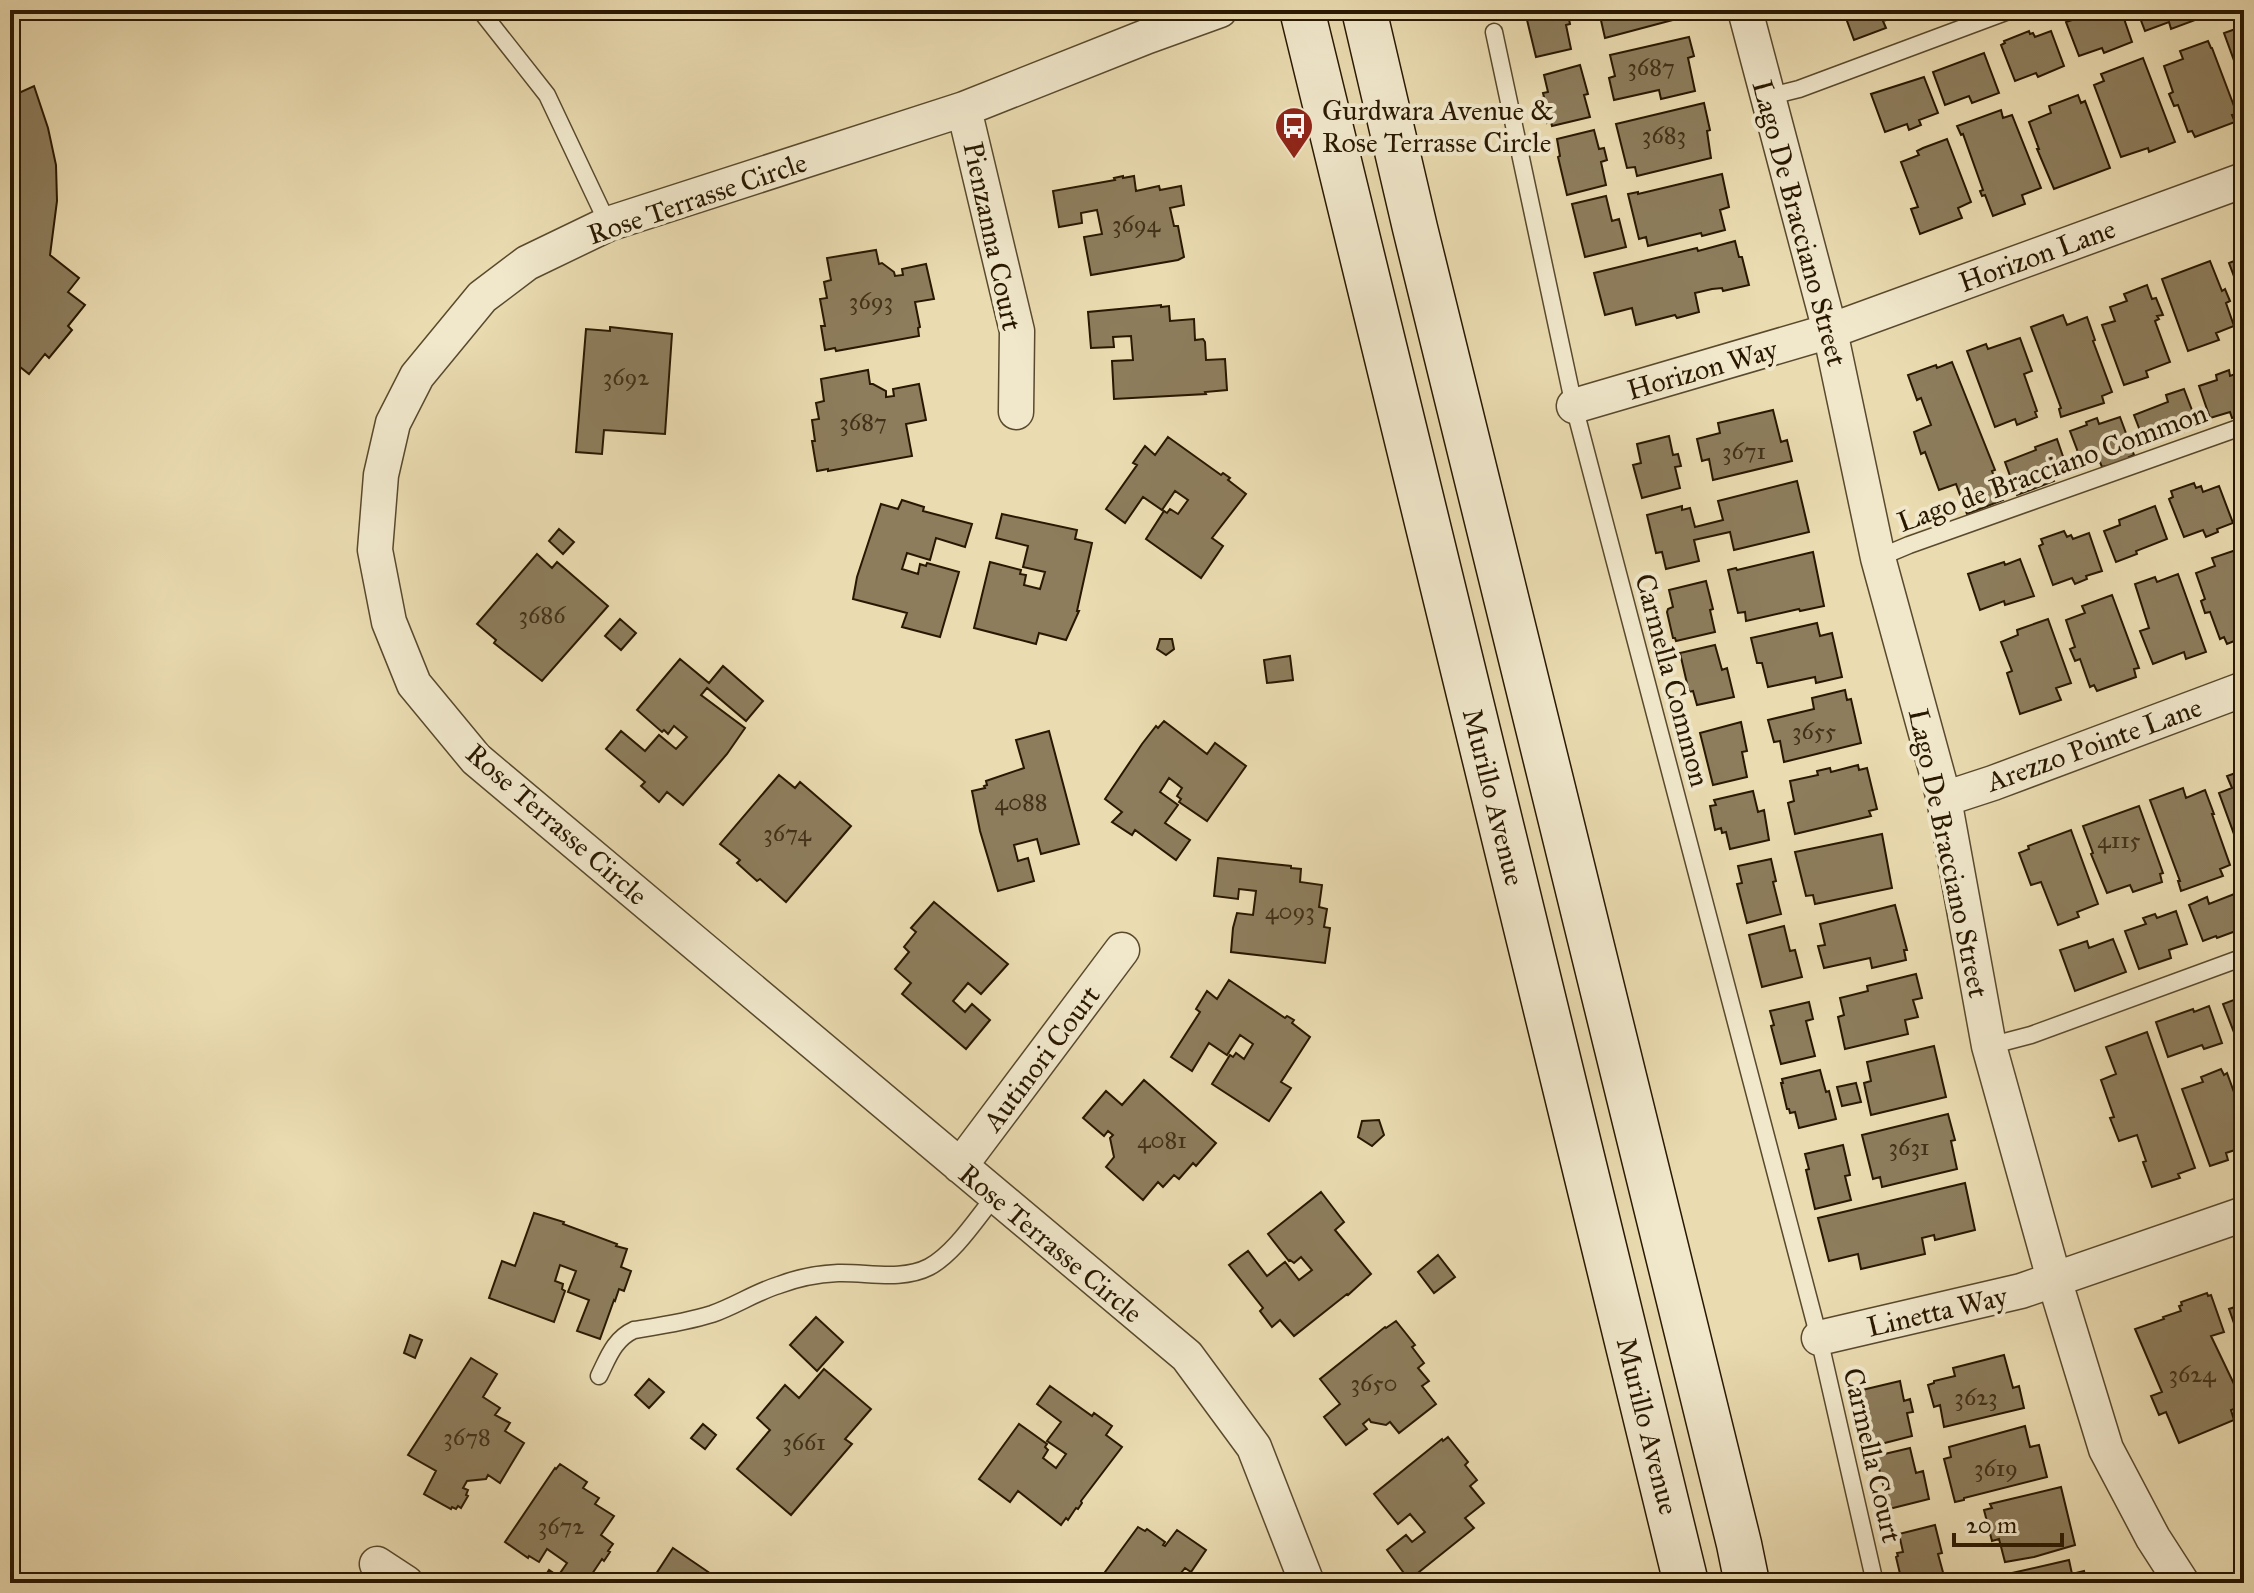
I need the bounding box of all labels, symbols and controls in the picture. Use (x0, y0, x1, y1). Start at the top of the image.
house number: 3687 (1627, 52, 1675, 82)
street label: Lago De Bracciano Street (1744, 76, 1855, 370)
place label: Gurdwara Avenue & Rose Terrasse Circle (1322, 93, 1554, 160)
bus stop icon: Gurdwara Avenue & Rose Terrasse Circle (1273, 105, 1315, 160)
house number: 3683 (1642, 120, 1686, 150)
street label: Pienzanna Court (955, 139, 1030, 334)
street label: Rose Terrasse Circle (583, 145, 811, 252)
house number: 3694 (1112, 209, 1161, 239)
street label: Horizon Lane (1954, 211, 2120, 300)
house number: 3693 (849, 286, 893, 316)
street label: Horizon Way (1623, 331, 1782, 408)
house number: 3692 (603, 362, 649, 392)
street label: Lago de Bracciano Common (1893, 395, 2212, 540)
house number: 3687 (839, 407, 887, 437)
house number: 3671 (1722, 436, 1766, 466)
street label: Carmella Common (1627, 570, 1718, 791)
house number: 3686 (519, 600, 566, 630)
street label: Arezzo Pointe Lane (1981, 689, 2207, 800)
street label: Murillo Avenue (1455, 705, 1532, 889)
street label: Lago De Bracciano Street (1901, 705, 1996, 1001)
house number: 3655 (1792, 716, 1836, 746)
street label: Rose Terrasse Circle (459, 736, 655, 913)
house number: 4088 (995, 787, 1047, 817)
house number: 3674 (763, 818, 811, 848)
house number: 4115 (2097, 825, 2141, 855)
house number: 4093 (1265, 896, 1315, 926)
street label: Autinori Court (975, 978, 1108, 1139)
house number: 4081 (1137, 1125, 1187, 1155)
house number: 3631 (1889, 1132, 1929, 1162)
street label: Rose Terrasse Circle (952, 1156, 1150, 1330)
street label: Linetta Way (1864, 1278, 2011, 1345)
street label: Murillo Avenue (1609, 1334, 1686, 1518)
house number: 3624 (2168, 1359, 2216, 1389)
street label: Carmella Court (1835, 1364, 1910, 1546)
house number: 3650 (1350, 1368, 1398, 1398)
house number: 3623 (1954, 1382, 1998, 1412)
house number: 3678 (443, 1422, 491, 1452)
house number: 3661 (782, 1427, 826, 1457)
house number: 3619 (1974, 1453, 2018, 1483)
scale bar (1954, 1497, 2062, 1547)
text: 20 m (1966, 1510, 2017, 1540)
house number: 3672 (538, 1511, 584, 1541)

